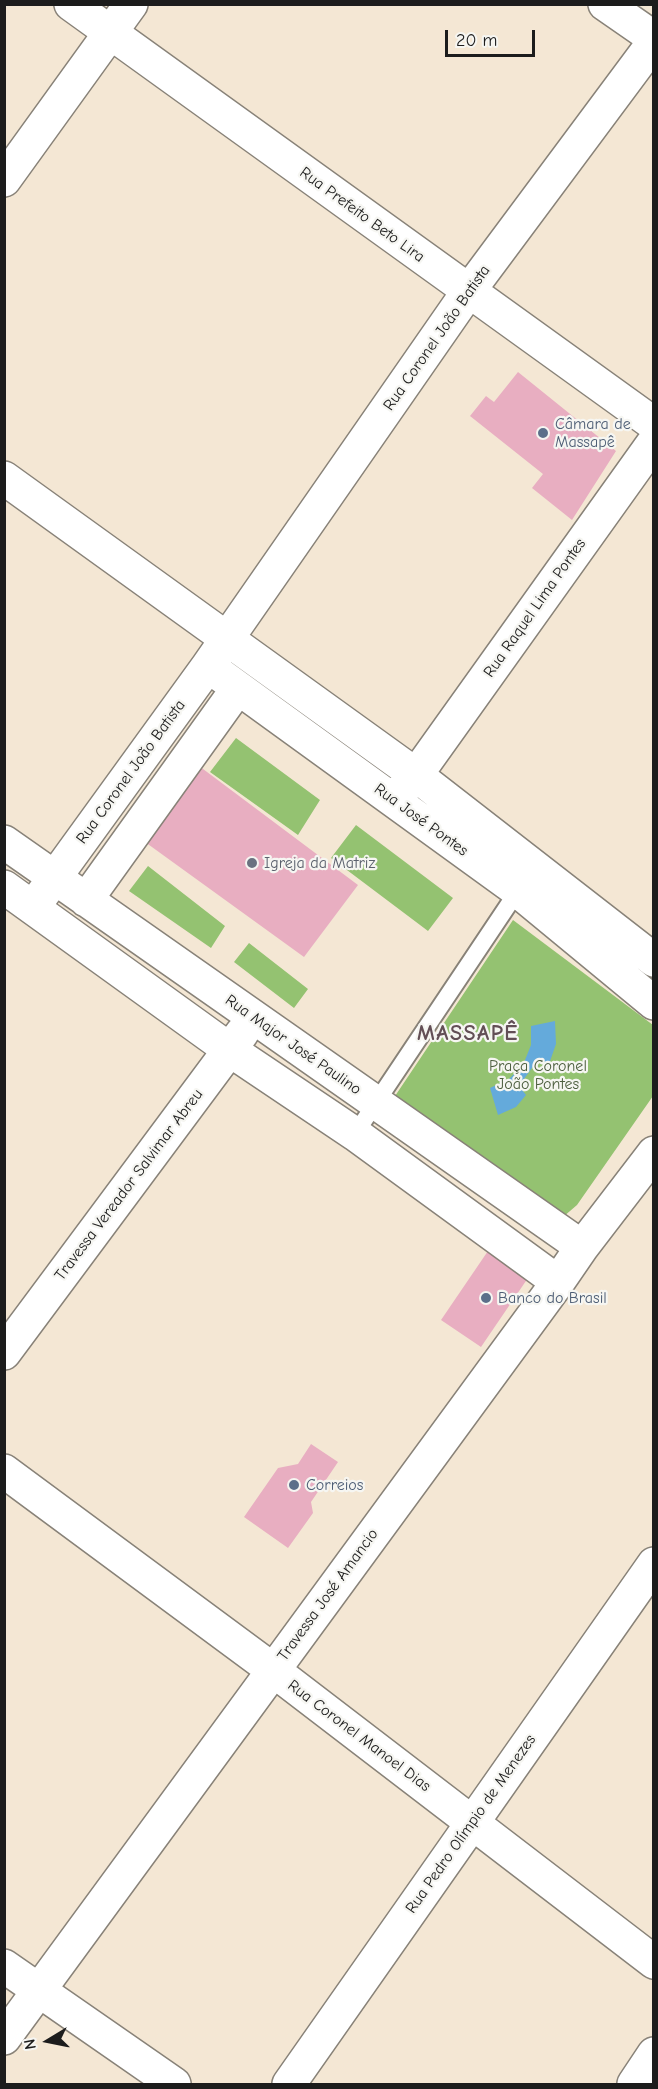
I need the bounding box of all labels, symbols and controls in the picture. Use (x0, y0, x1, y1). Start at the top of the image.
scale bar (448, 18, 538, 56)
text: 20 m (456, 30, 497, 51)
street label: Rua Prefeito Beto Lira (296, 163, 428, 267)
street label: Rua Coronel João Batista (379, 262, 495, 414)
place label: Câmara de Massapê (555, 414, 631, 452)
marker: Câmara de Massapê (536, 426, 550, 440)
street label: Rua Raquel Lima Pontes (480, 535, 590, 681)
street label: Rua Coronel João Batista (72, 696, 190, 848)
street label: Rua José Pontes (370, 780, 472, 860)
place label: Igreja da Matriz (264, 853, 375, 873)
marker: Igreja da Matriz (245, 856, 259, 870)
street label: Rua Major José Paulino (221, 991, 365, 1099)
district label: MASSAPÊ (417, 1021, 519, 1047)
park label: Praça Coronel João Pontes (489, 1056, 587, 1094)
street label: Travessa Vereador Salvimar Abreu (51, 1086, 207, 1284)
place label: Banco do Brasil (498, 1288, 607, 1308)
marker: Banco do Brasil (479, 1291, 493, 1305)
place label: Correios (306, 1475, 363, 1495)
marker: Correios (287, 1478, 301, 1492)
street label: Travessa José Amancio (274, 1525, 382, 1665)
street label: Rua Coronel Manoel Dias (284, 1676, 434, 1796)
street label: Rua Pedro Olímpio de Menezes (402, 1731, 540, 1917)
north arrow (18, 2011, 78, 2071)
text: N (21, 2037, 40, 2051)

